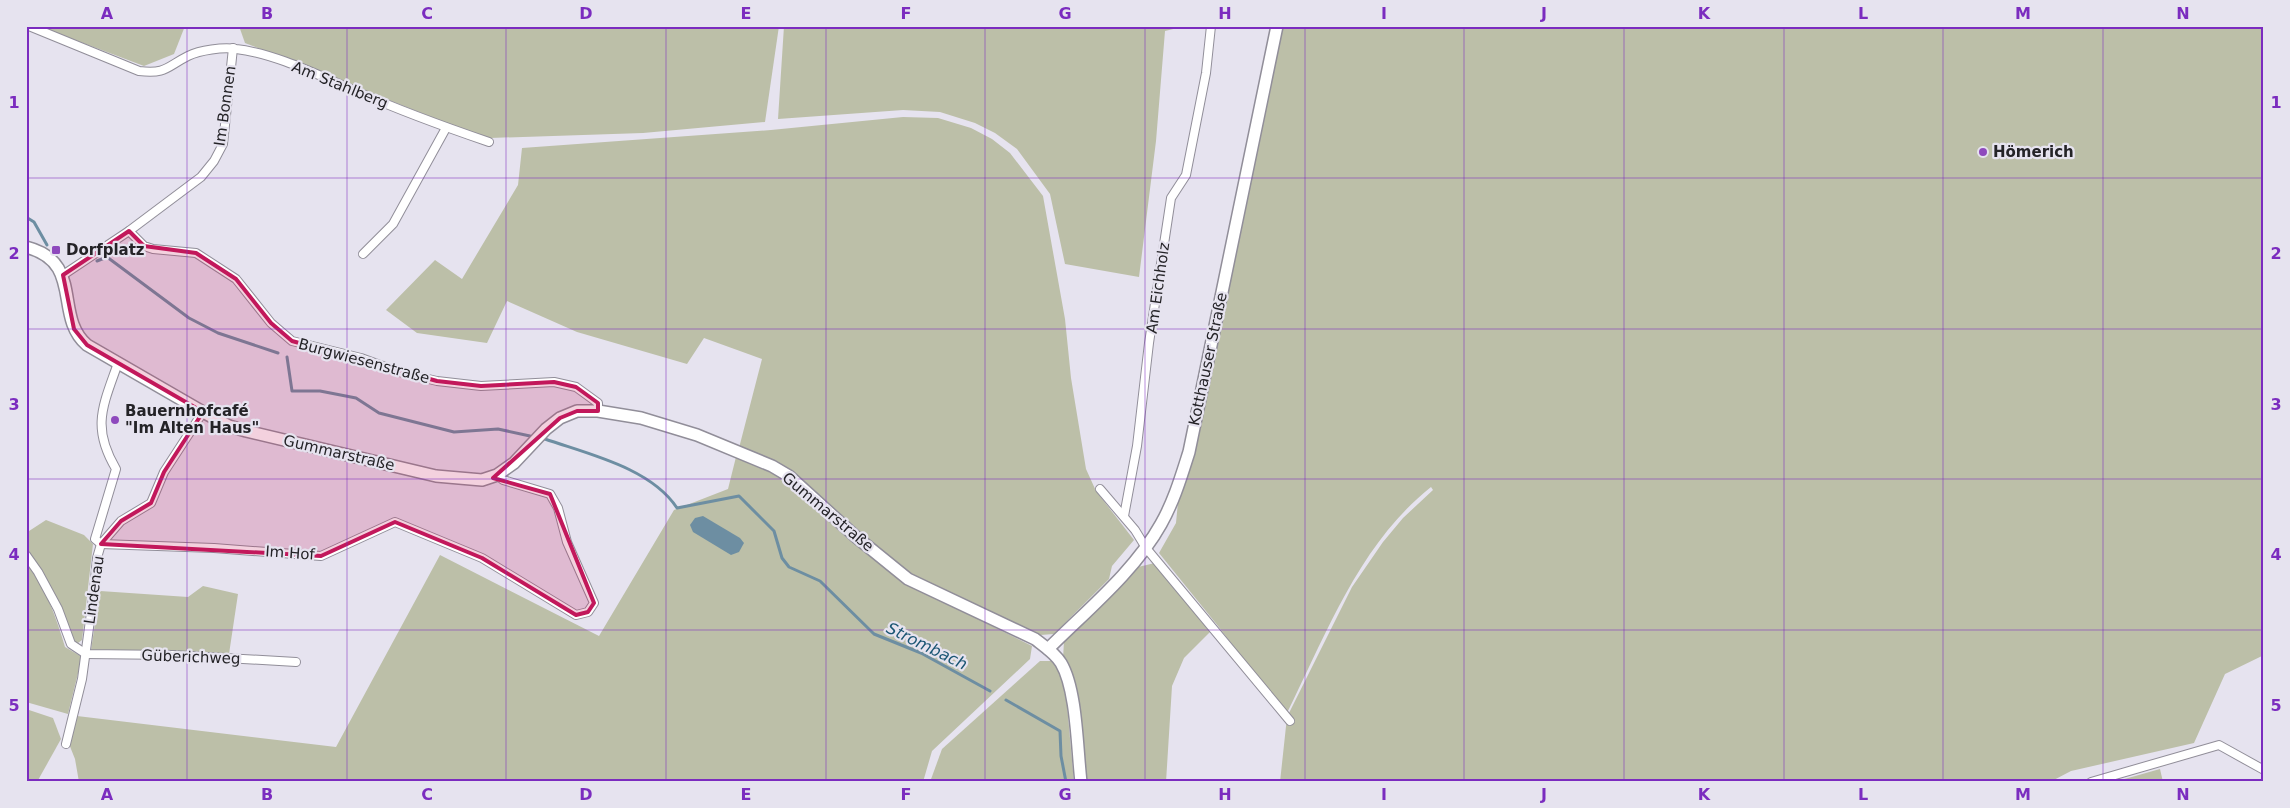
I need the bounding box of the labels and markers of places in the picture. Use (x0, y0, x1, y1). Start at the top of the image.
place label: Hömerich (1993, 143, 2074, 161)
marker: Hömerich (1977, 146, 1989, 158)
place label: Dorfplatz (66, 241, 145, 259)
marker: Dorfplatz (50, 244, 62, 256)
place label: Bauernhofcafé "Im Alten Haus" (125, 402, 259, 437)
marker: Bauernhofcafé "Im Alten Haus" (109, 414, 121, 426)

